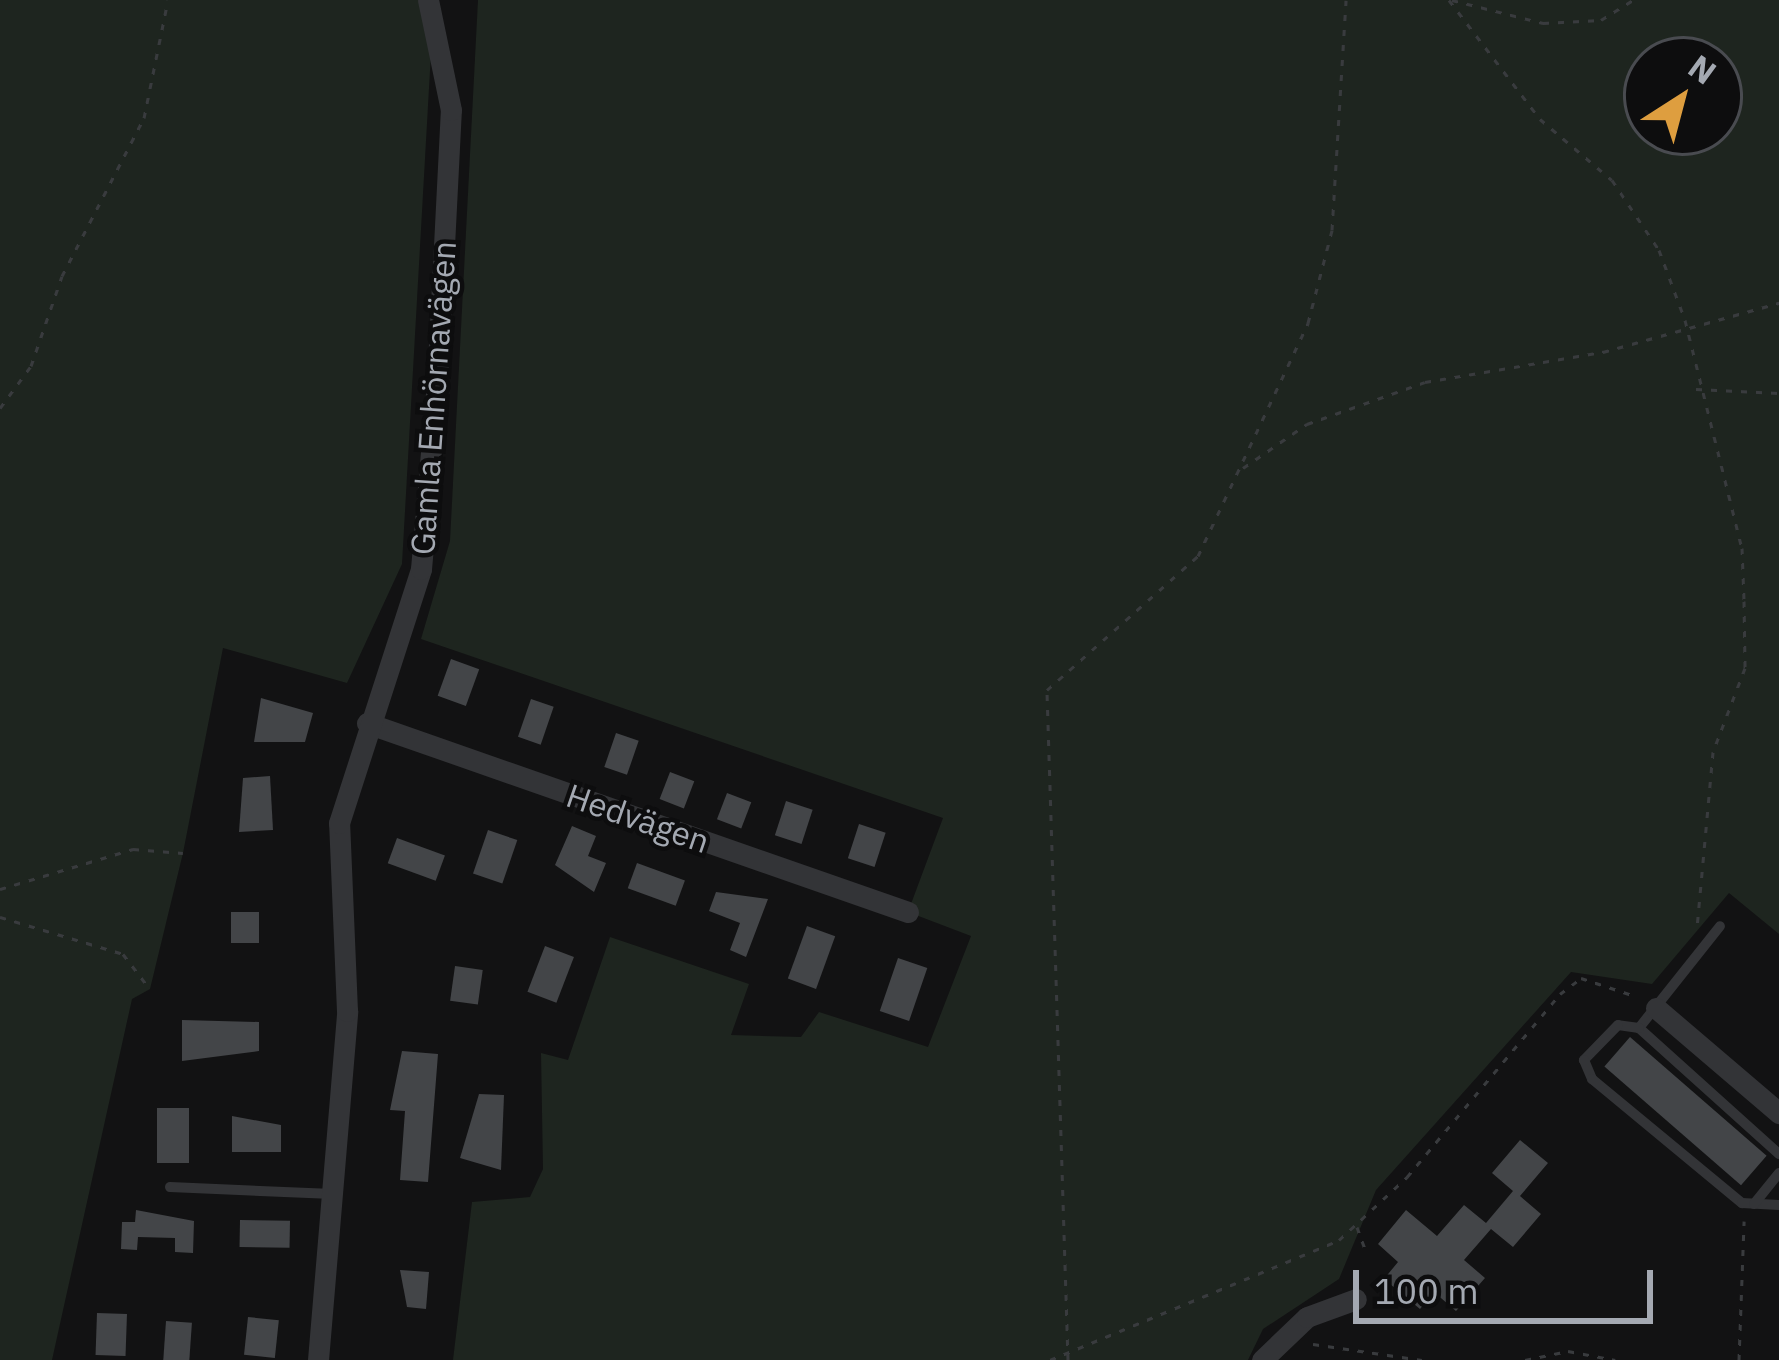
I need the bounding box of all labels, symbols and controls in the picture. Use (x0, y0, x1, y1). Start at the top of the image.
north arrow (1623, 36, 1743, 156)
text: N (1680, 44, 1725, 93)
street label: Gamla Enhörnavägen (402, 240, 464, 556)
street label: Hedvägen (561, 775, 715, 861)
scale bar (1359, 1246, 1659, 1320)
text: 100 m (1374, 1267, 1479, 1314)

